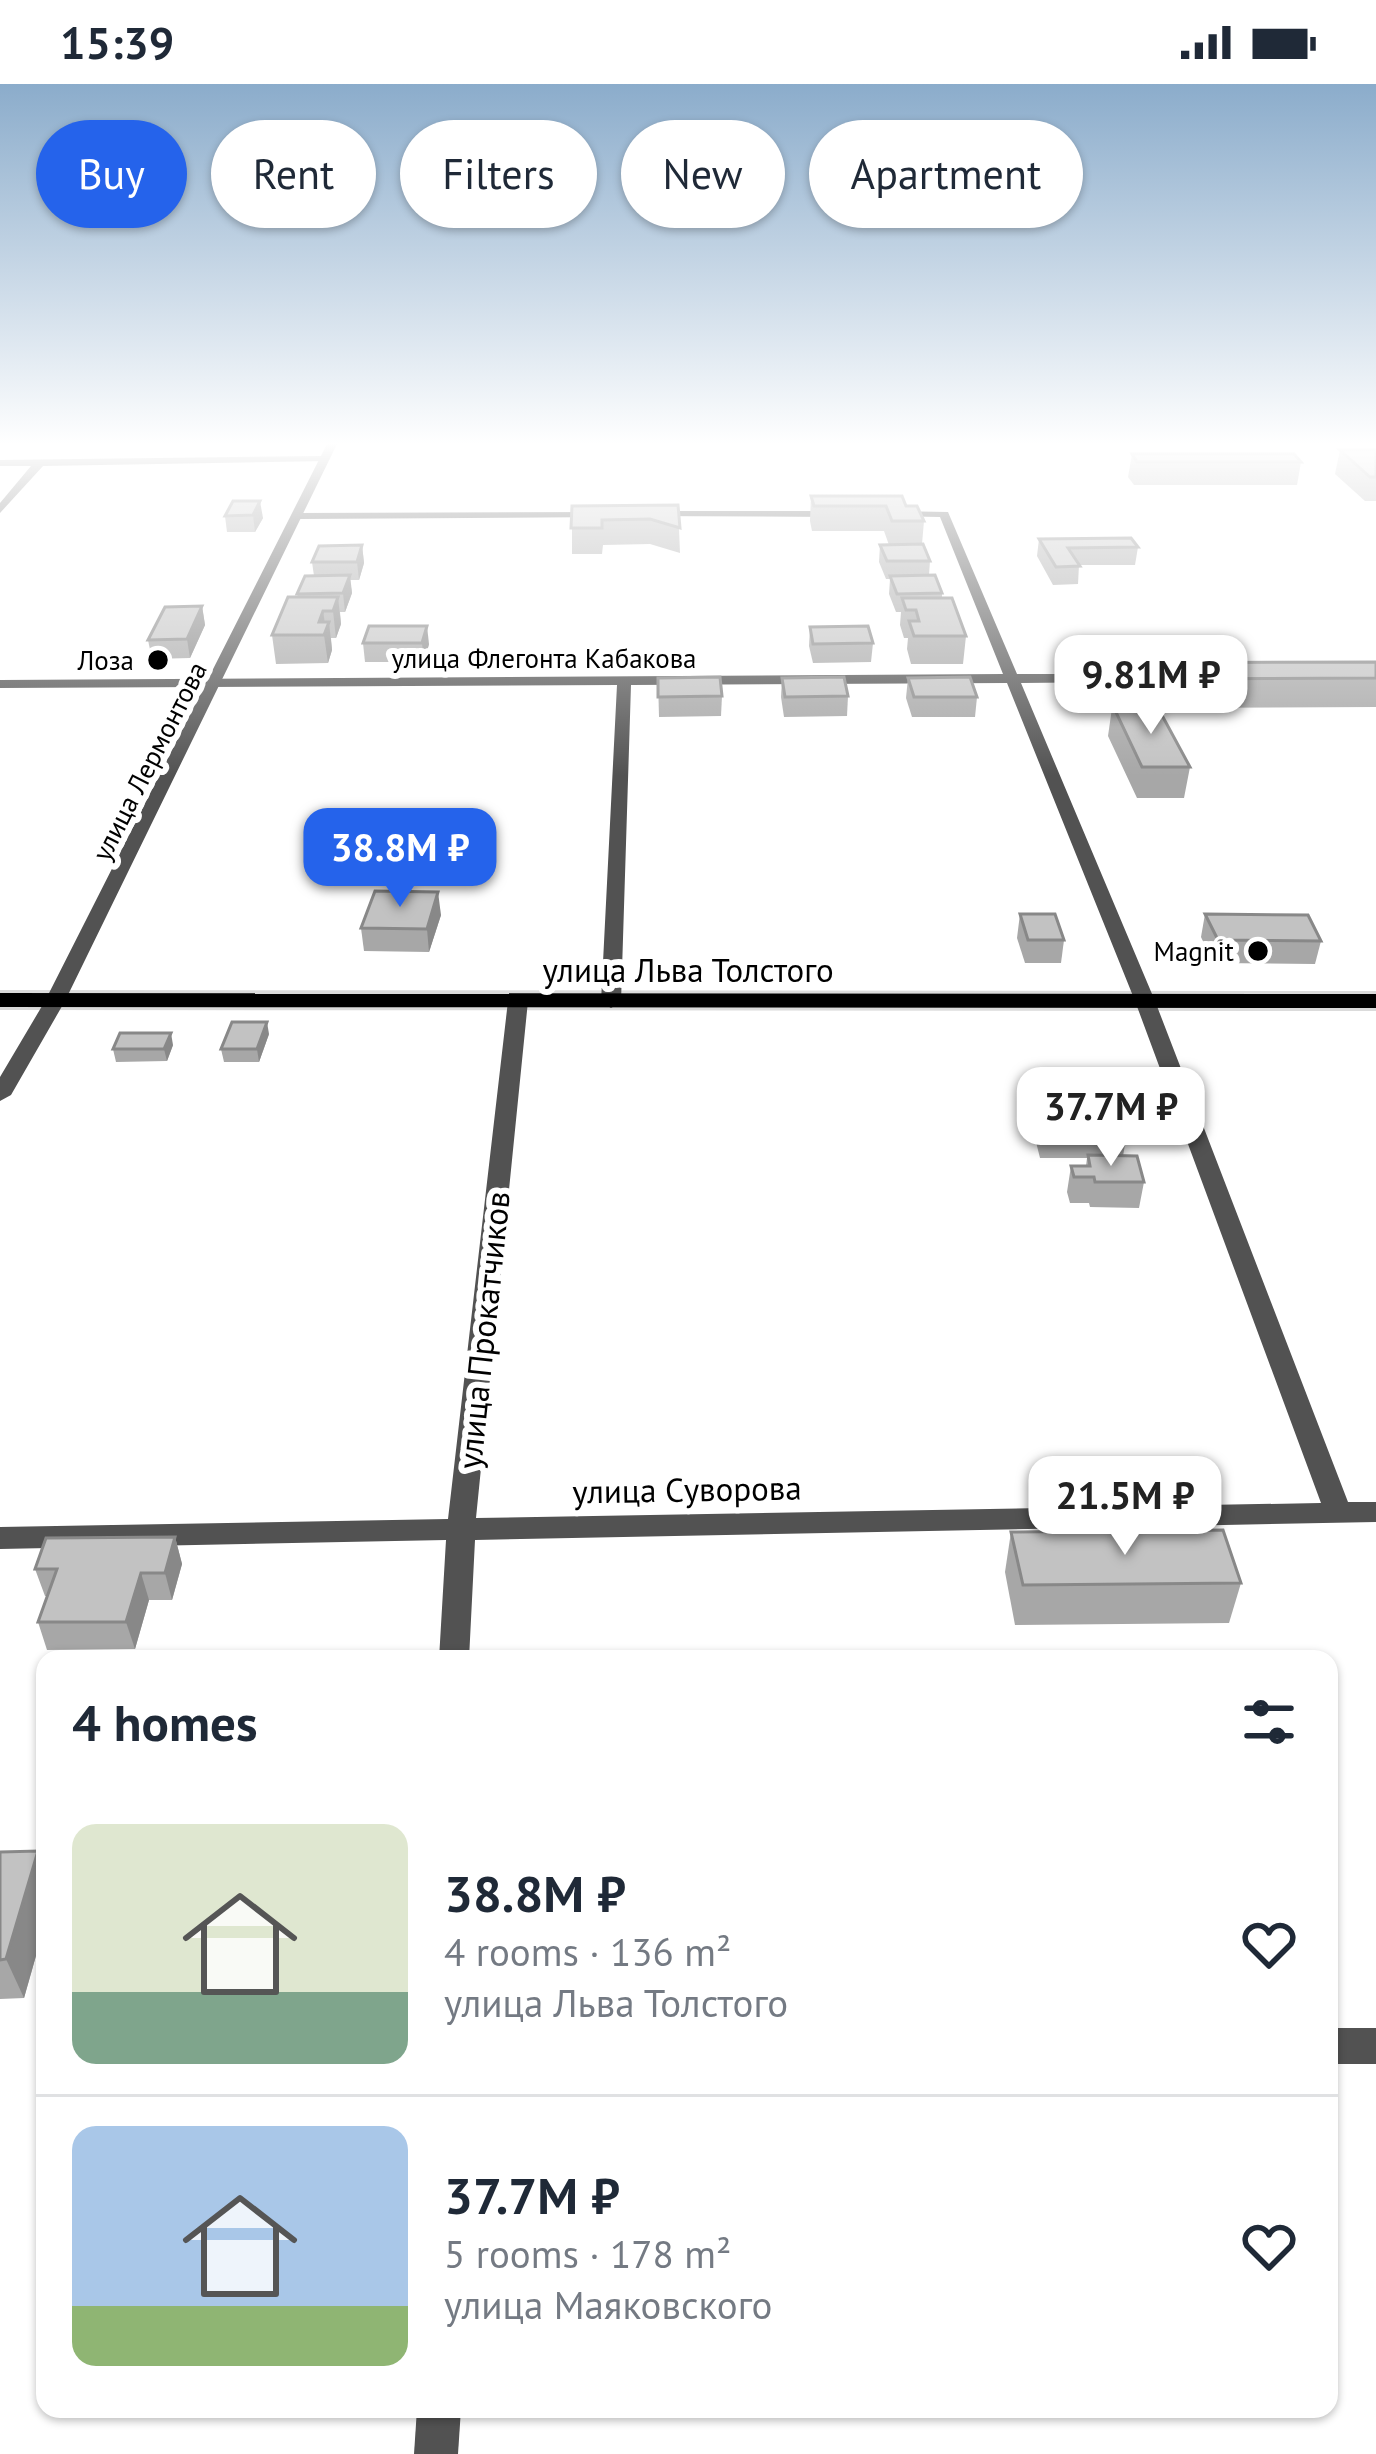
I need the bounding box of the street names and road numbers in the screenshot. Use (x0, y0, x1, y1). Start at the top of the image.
street label: улица Флегонта Кабакова (391, 641, 697, 675)
street label: улица Лермонтова (84, 656, 214, 866)
street label: улица Льва Толстого (542, 948, 834, 991)
street label: улица Прокатчиков (447, 1189, 519, 1471)
street label: улица Суворова (572, 1466, 802, 1512)

